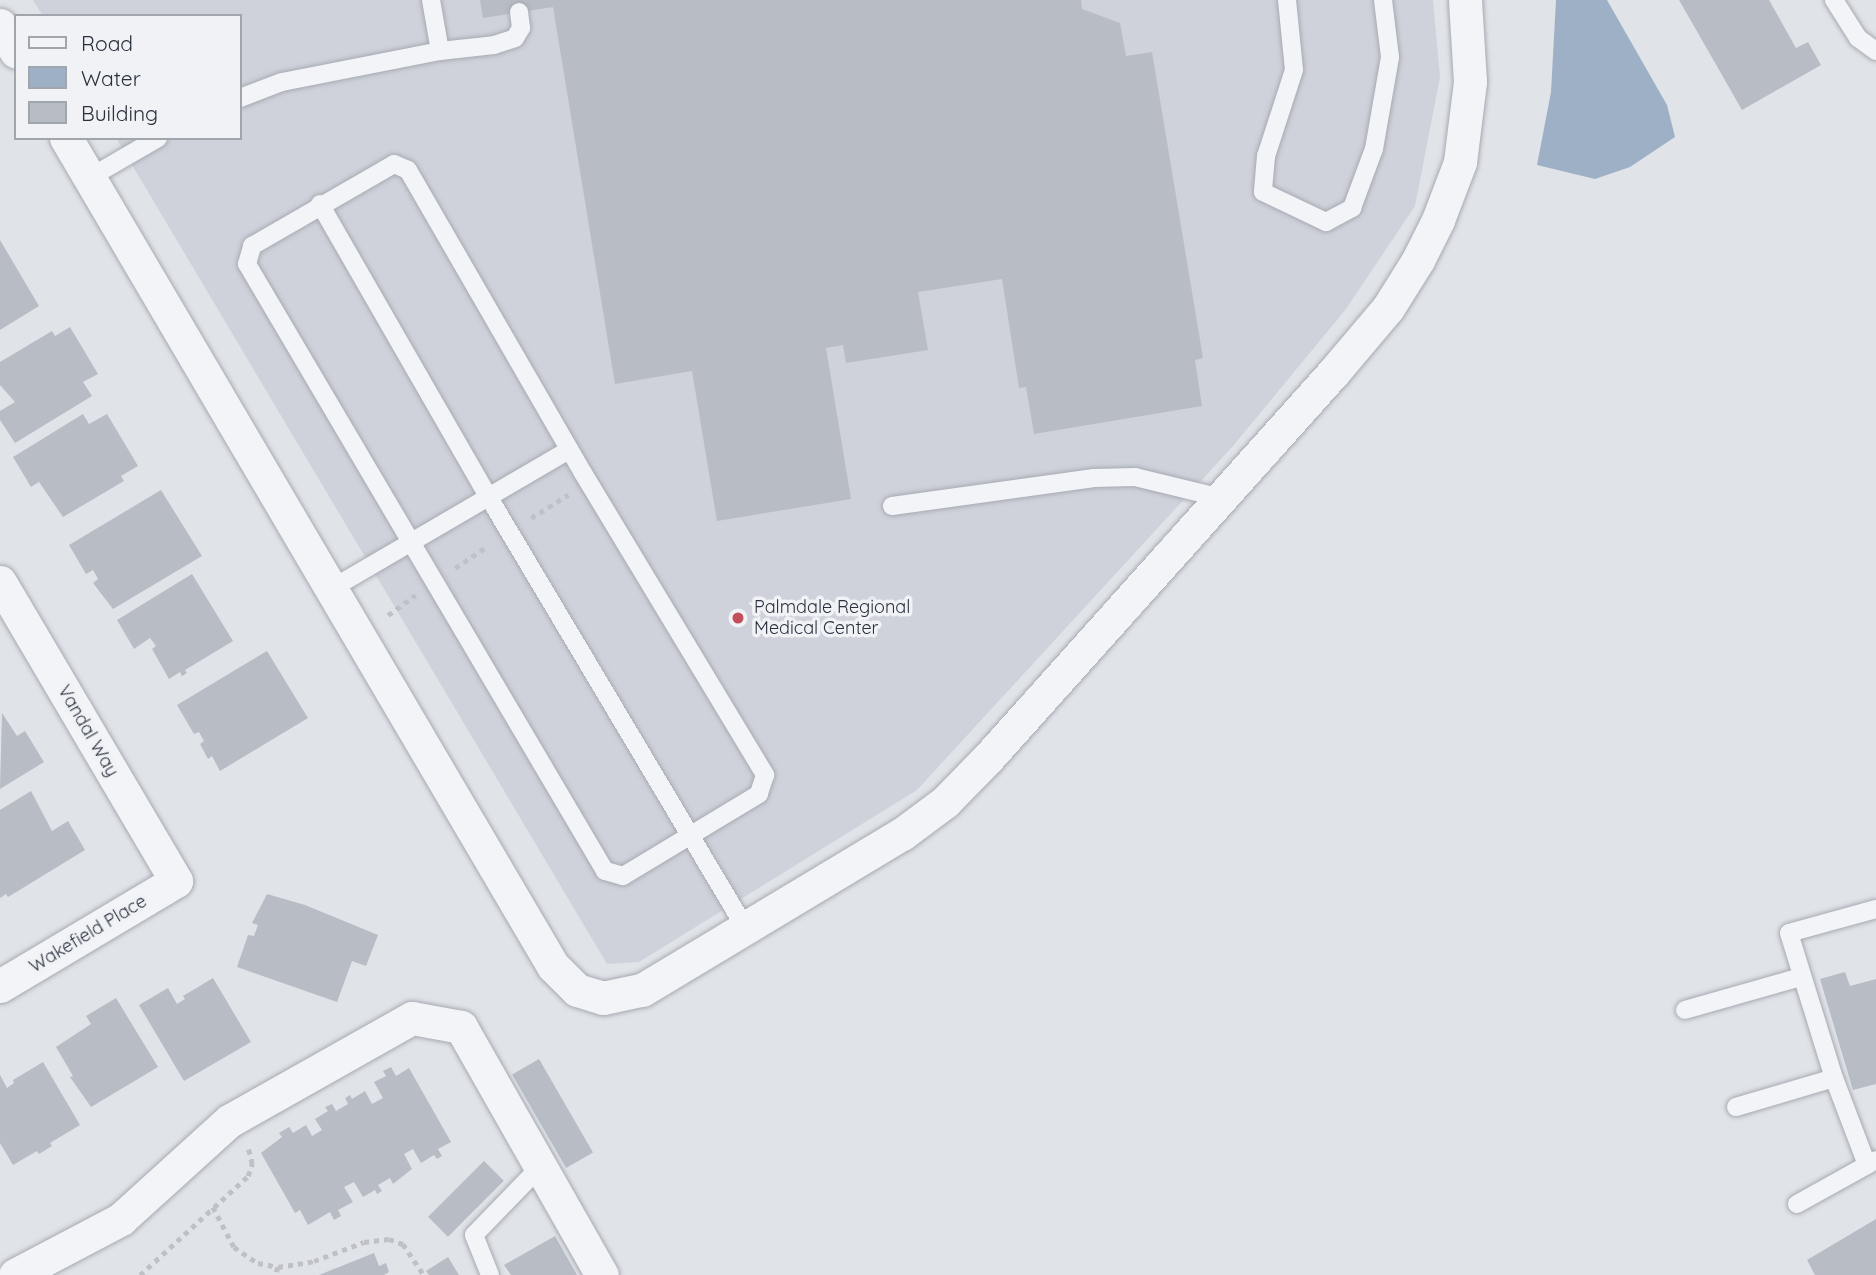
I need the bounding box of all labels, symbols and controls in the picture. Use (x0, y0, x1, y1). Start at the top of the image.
legend (14, 14, 242, 140)
text: Road (81, 30, 133, 56)
text: Water (81, 65, 141, 91)
text: Building (81, 100, 158, 126)
place label: Palmdale Regional Medical Center (754, 597, 910, 640)
marker: Palmdale Regional Medical Center (728, 608, 748, 628)
street label: Vandal Way (53, 681, 123, 781)
street label: Wakefield Place (25, 890, 151, 978)

